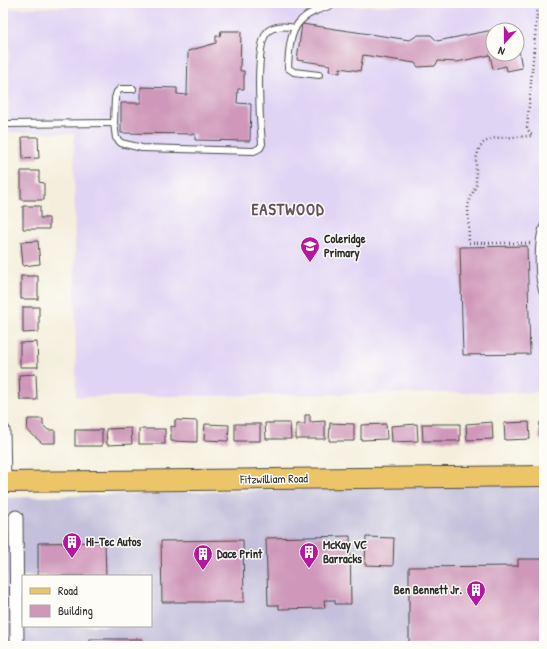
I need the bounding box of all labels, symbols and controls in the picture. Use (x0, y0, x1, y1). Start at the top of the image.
north arrow (485, 22, 525, 62)
text: N (496, 44, 507, 59)
district label: EASTWOOD (252, 198, 324, 220)
place label: Coleridge Primary (324, 230, 366, 262)
school or university icon: Coleridge Primary (299, 235, 321, 263)
street label: Fitzwilliam Road (239, 469, 308, 488)
building icon: Hi-Tec Autos (61, 531, 83, 559)
place label: Hi-Tec Autos (86, 533, 142, 550)
place label: McKay VC Barracks (323, 536, 367, 567)
building icon: McKay VC Barracks (298, 541, 320, 569)
building icon: Dace Print (192, 543, 214, 571)
place label: Dace Print (217, 545, 263, 562)
legend (22, 575, 152, 627)
building icon: Ben Bennett Jr. (465, 579, 487, 607)
place label: Ben Bennett Jr. (394, 581, 462, 598)
text: Road (58, 582, 78, 599)
text: Building (58, 602, 93, 619)

